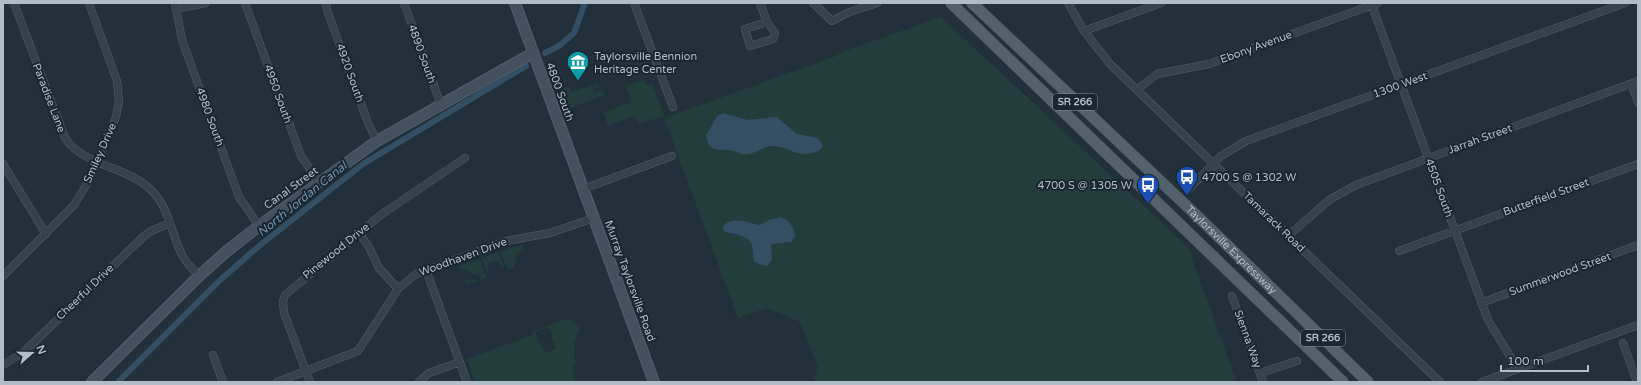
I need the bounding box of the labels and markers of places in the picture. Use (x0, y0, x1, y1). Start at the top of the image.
museum icon: Taylorsville Bennion Heritage Center (565, 49, 591, 82)
place label: Taylorsville Bennion Heritage Center (594, 50, 697, 76)
bus stop icon: 4700 S @ 1302 W (1174, 164, 1200, 197)
place label: 4700 S @ 1302 W (1202, 171, 1296, 184)
bus stop icon: 4700 S @ 1305 W (1135, 172, 1161, 205)
place label: 4700 S @ 1305 W (1038, 179, 1132, 192)

